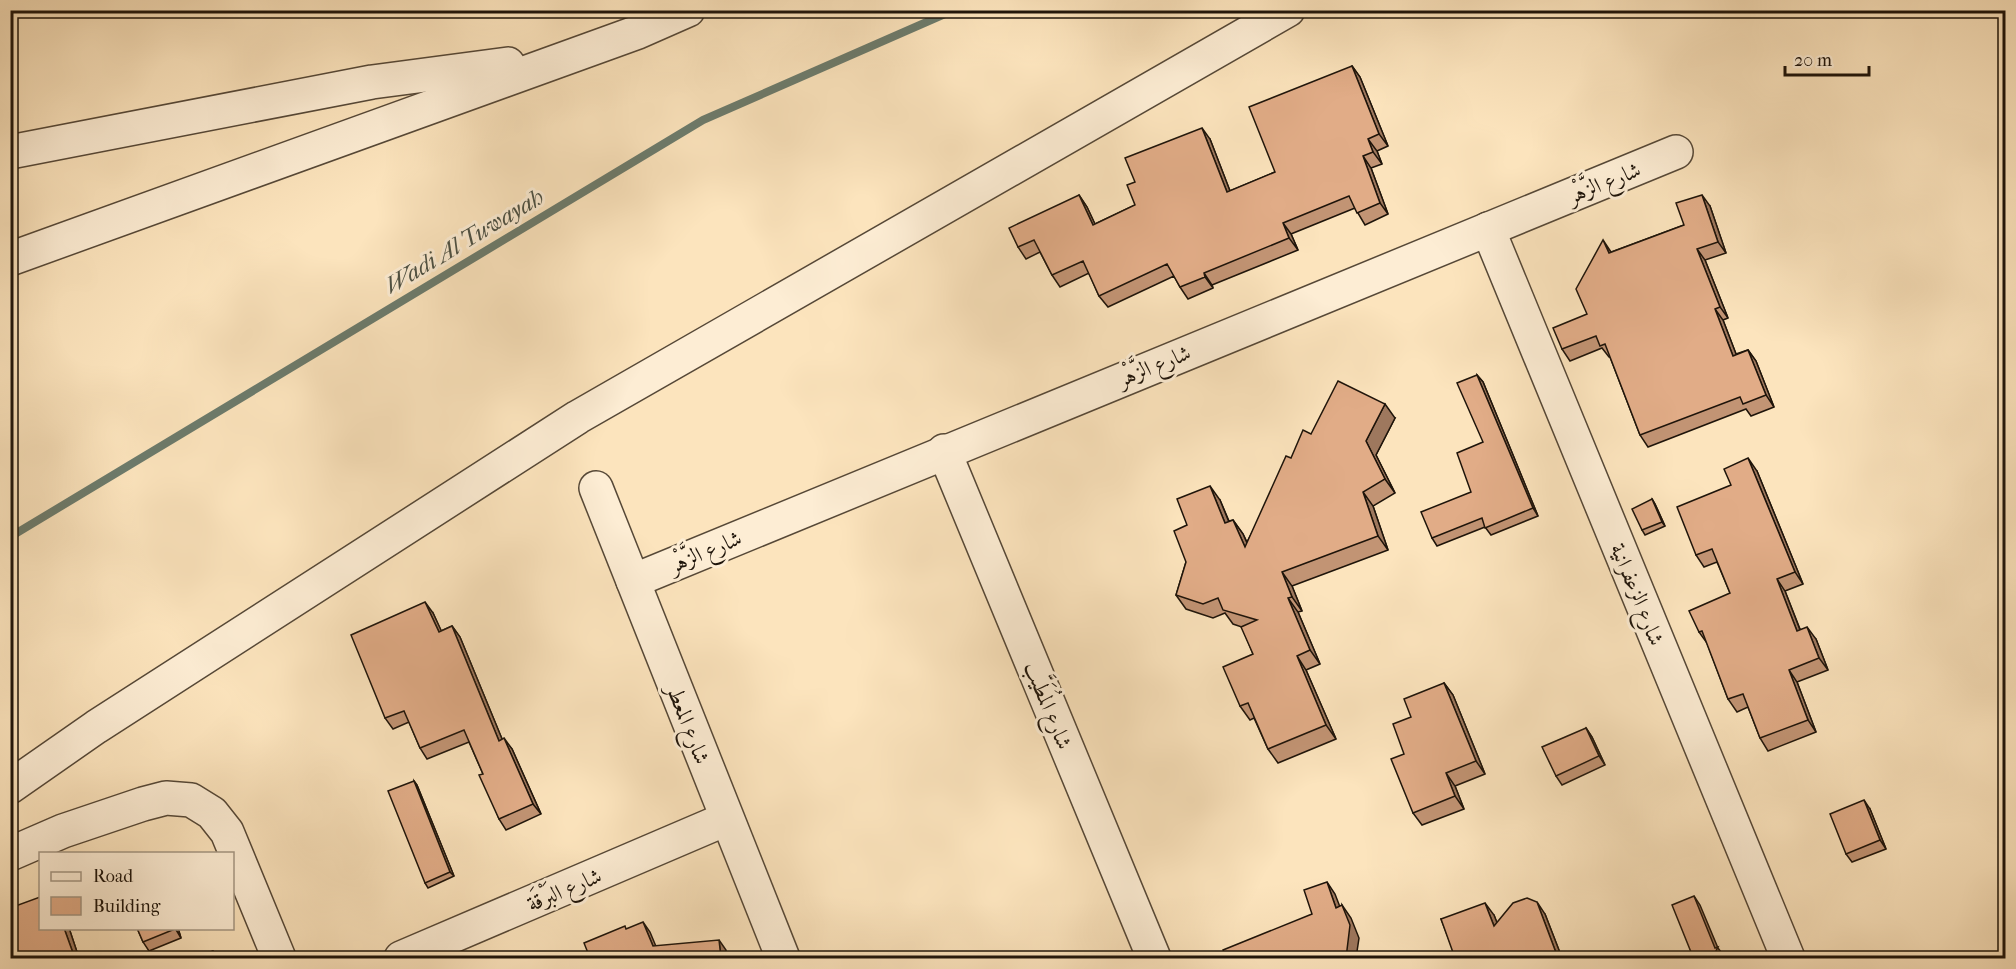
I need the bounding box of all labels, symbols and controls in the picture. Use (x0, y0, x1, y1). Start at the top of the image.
scale bar (1785, 39, 1869, 77)
text: 20 m (1794, 50, 1832, 71)
street label: شارع الزَّهْر (1560, 151, 1647, 215)
water label: Wadi Al Tuwayah (379, 182, 549, 300)
street label: شارع الزَّهْر (1110, 334, 1197, 398)
street label: شارع الزَّهْر (661, 519, 748, 584)
street label: شارع الزعفرانية (1600, 539, 1669, 651)
street label: شارع المُطَيَّب (1014, 655, 1083, 755)
street label: شارع المعطر (656, 679, 715, 770)
legend (39, 852, 234, 930)
street label: شارع البَرْقَة (522, 859, 608, 922)
text: Road (93, 866, 133, 887)
text: Building (93, 896, 161, 917)

